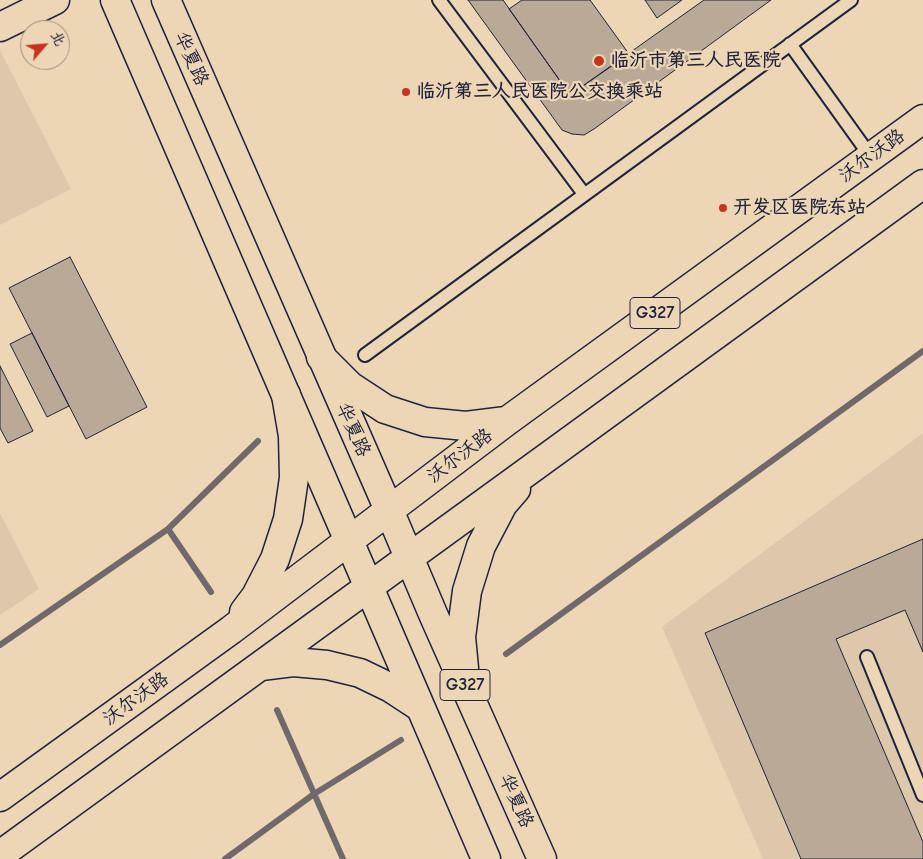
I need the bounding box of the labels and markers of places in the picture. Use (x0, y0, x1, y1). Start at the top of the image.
place label: 临沂市第三人民医院 (610, 50, 781, 72)
marker: 临沂市第三人民医院 (592, 54, 606, 68)
place label: 临沂第三人民医院公交换乘站 (416, 81, 663, 103)
marker: 临沂第三人民医院公交换乘站 (400, 86, 412, 98)
place label: 开发区医院东站 (733, 197, 866, 219)
marker: 开发区医院东站 (717, 202, 729, 214)

